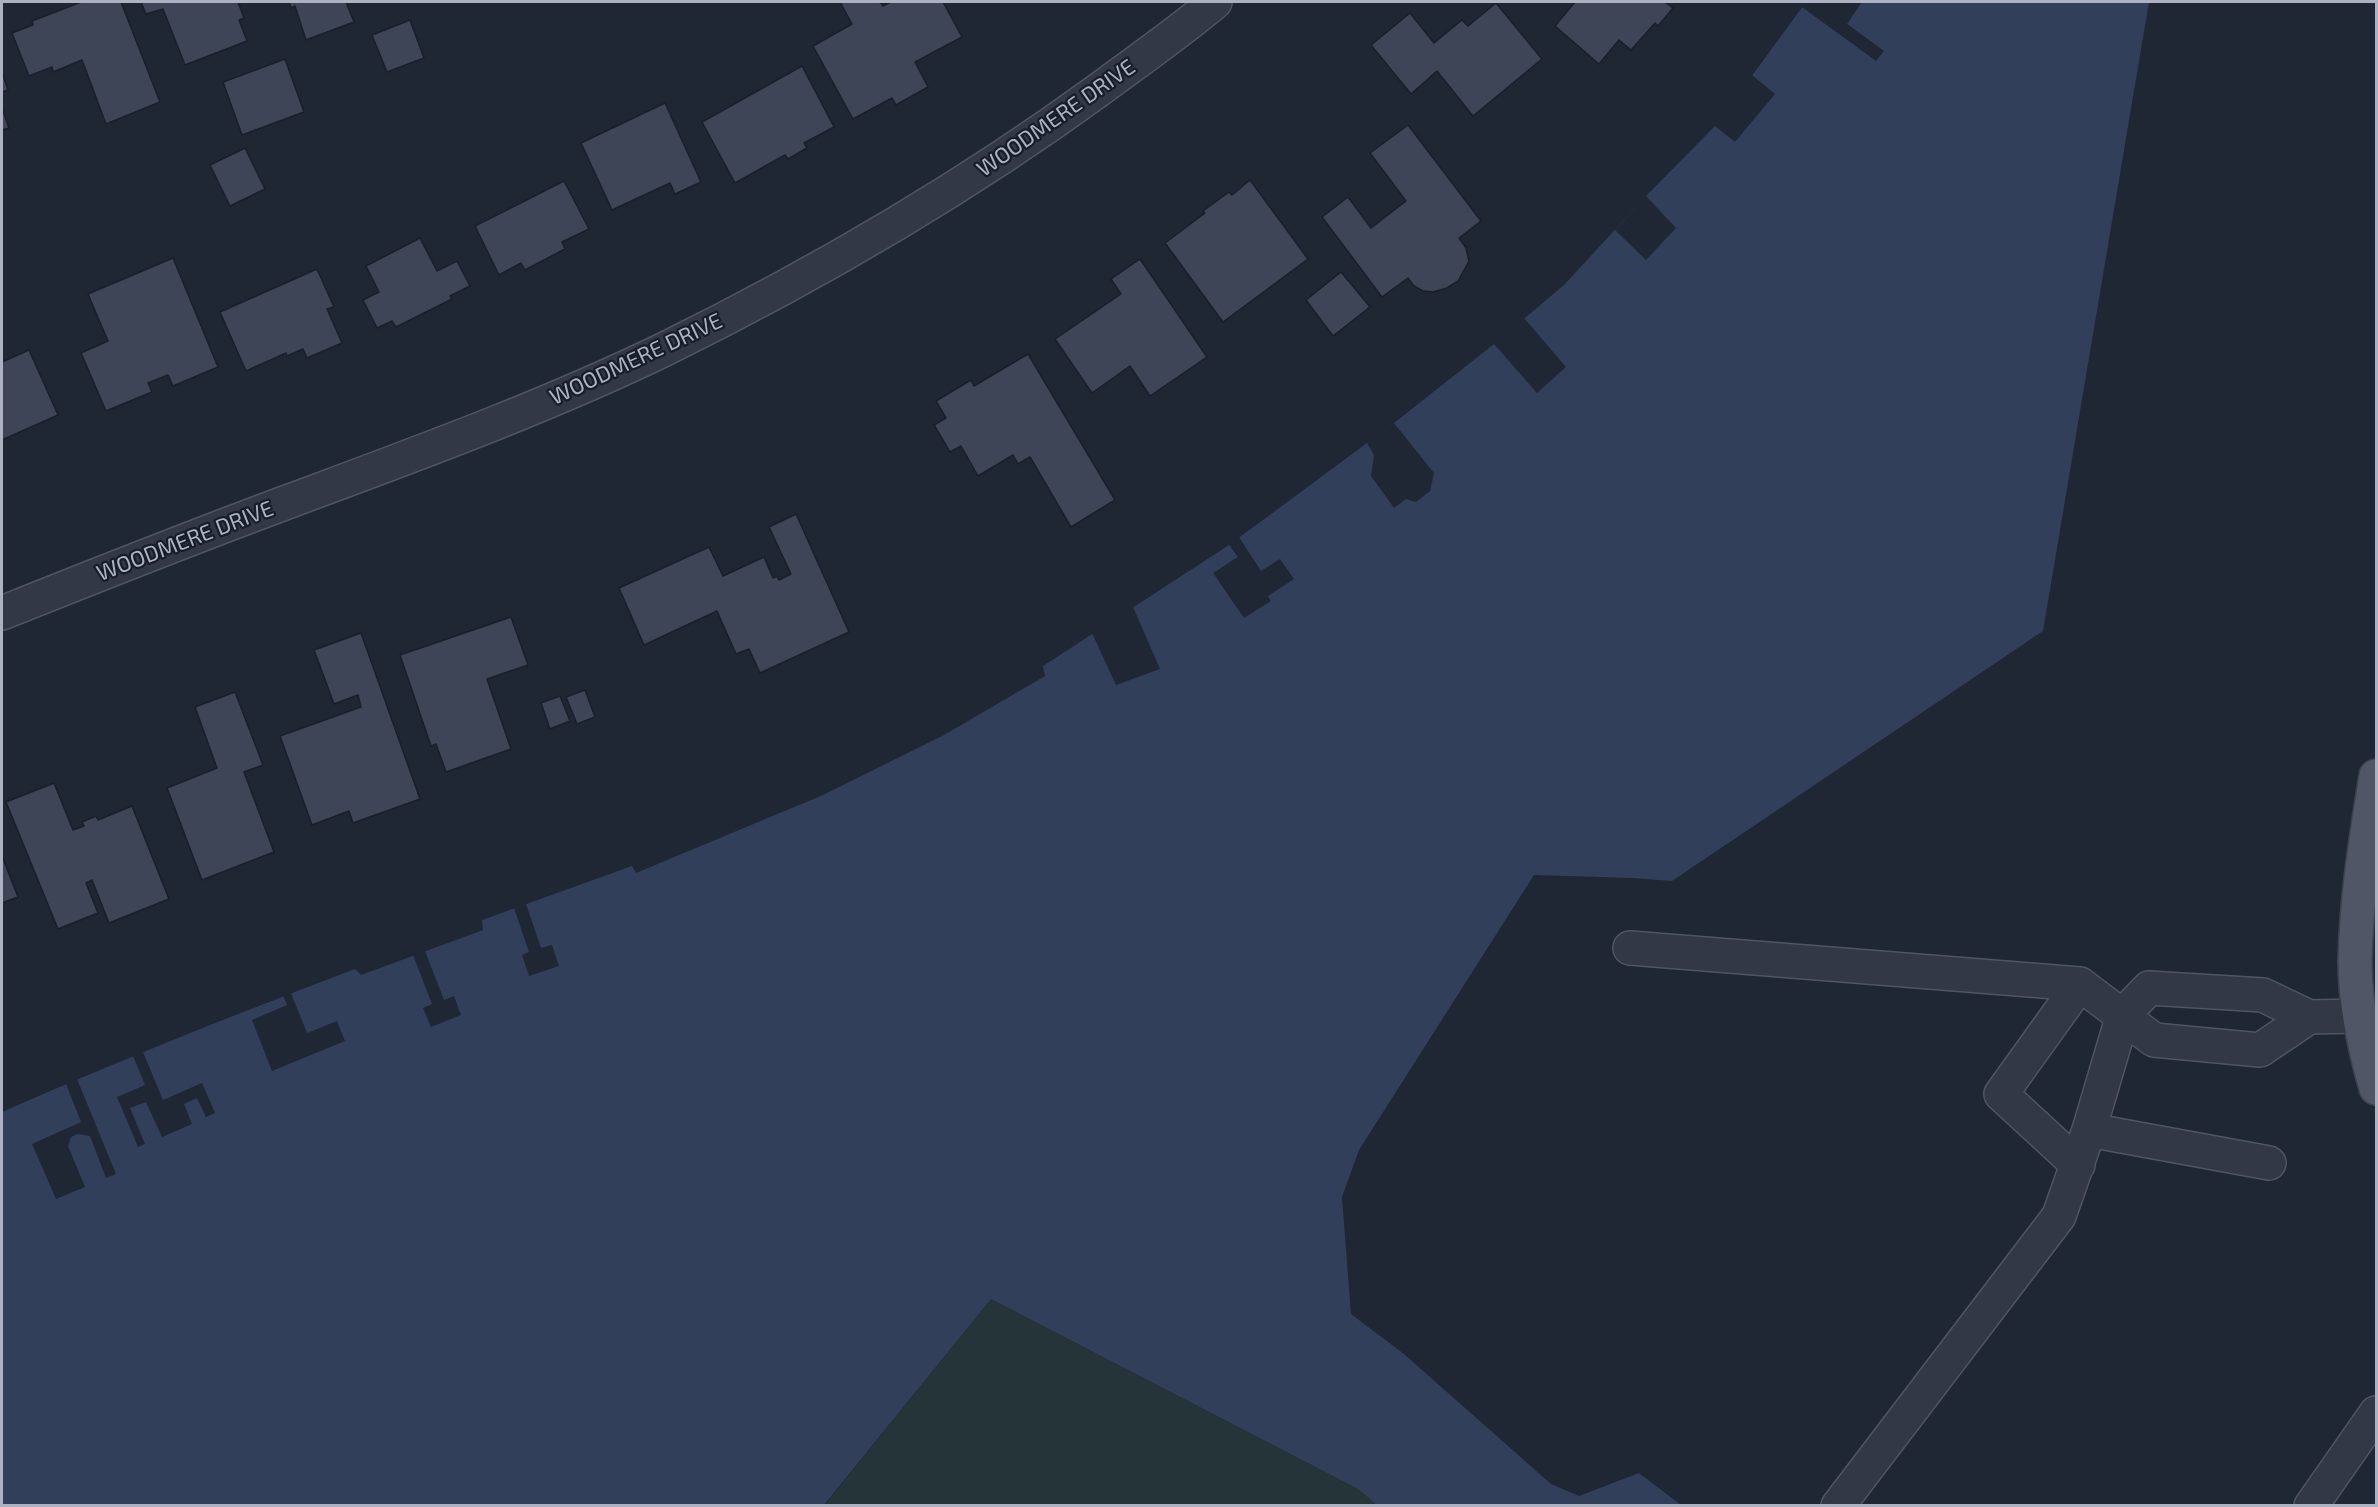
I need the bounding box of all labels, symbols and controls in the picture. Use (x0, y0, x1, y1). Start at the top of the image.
street label: WOODMERE DRIVE (972, 54, 1140, 182)
street label: WOODMERE DRIVE (546, 308, 726, 410)
street label: WOODMERE DRIVE (93, 495, 277, 587)

